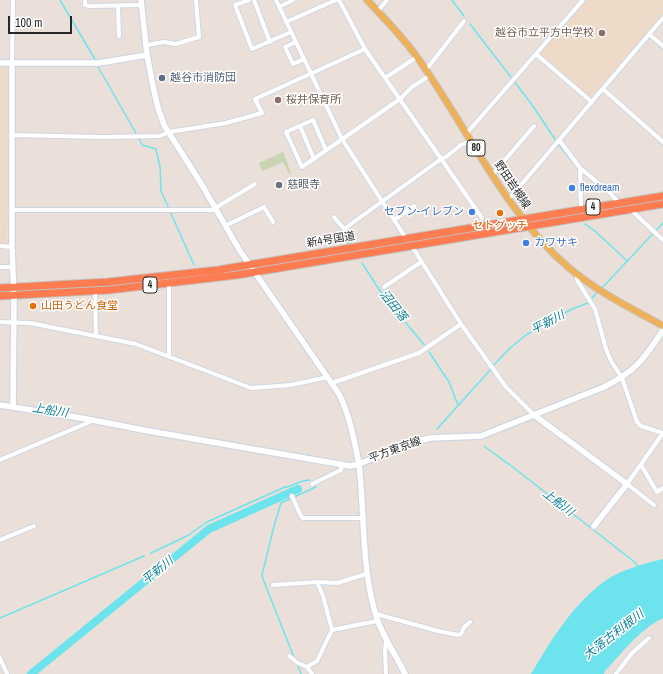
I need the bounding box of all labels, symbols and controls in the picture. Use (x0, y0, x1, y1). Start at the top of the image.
scale bar (10, 8, 74, 34)
text: 100 m (15, 15, 42, 31)
place label: 越谷市立平方中学校 (495, 26, 594, 40)
marker: 越谷市立平方中学校 (597, 28, 607, 38)
place label: 越谷市消防団 (170, 71, 236, 85)
marker: 越谷市消防団 (157, 73, 167, 83)
place label: 桜井保育所 (286, 93, 341, 107)
marker: 桜井保育所 (273, 95, 283, 105)
road number: 80 (467, 140, 485, 156)
street label: 野田岩槻線 (491, 159, 533, 211)
place label: 慈眼寺 (287, 178, 320, 192)
marker: 慈眼寺 (274, 180, 284, 190)
place label: flexdream (580, 181, 620, 195)
marker: flexdream (567, 183, 577, 193)
road number: 4 (586, 199, 600, 215)
place label: セブン-イレブン (384, 205, 464, 219)
marker: セブン-イレブン (467, 207, 477, 217)
marker: セトグッチ (495, 208, 505, 218)
place label: セトグッチ (473, 219, 527, 233)
street label: 新4号国道 (306, 230, 356, 250)
place label: カワサキ (534, 236, 578, 250)
marker: カワサキ (521, 238, 531, 248)
road number: 4 (143, 277, 157, 293)
water label: 沼田落 (376, 287, 410, 325)
place label: 山田うどん食堂 (41, 299, 118, 313)
marker: 山田うどん食堂 (28, 301, 38, 311)
water label: 平新川 (529, 308, 567, 338)
water label: 上船川 (31, 401, 69, 421)
street label: 平方東京線 (367, 434, 423, 466)
water label: 上船川 (539, 486, 577, 520)
water label: 平新川 (139, 554, 177, 588)
water label: 大落古利根川 (581, 607, 647, 663)

